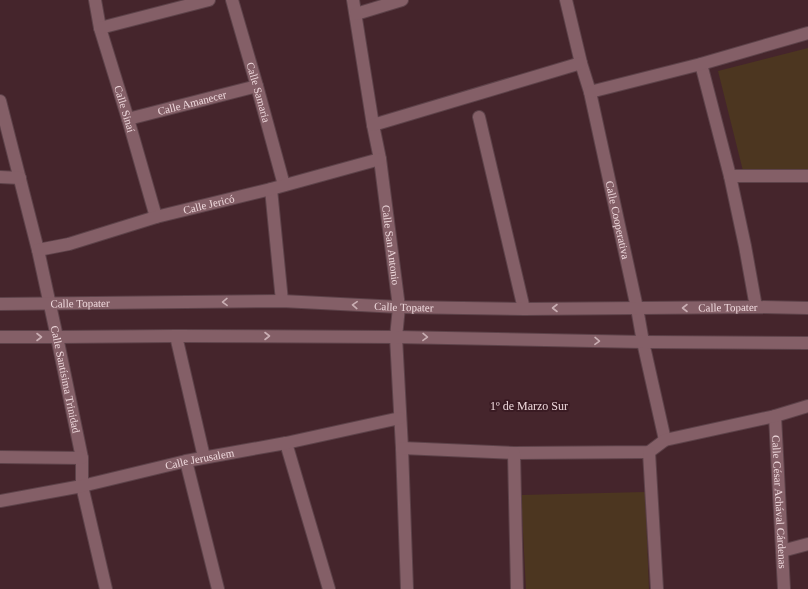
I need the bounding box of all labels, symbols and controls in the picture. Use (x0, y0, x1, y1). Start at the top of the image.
street label: Calle Samaria (244, 61, 273, 124)
street label: Calle Sinaí (112, 84, 138, 134)
street label: Calle Amanecer (156, 88, 228, 117)
street label: Calle Cooperativa (603, 180, 632, 260)
street label: Calle Jericó (182, 192, 236, 216)
street label: Calle San Antonio (380, 204, 402, 286)
street label: Calle Topater (50, 297, 110, 309)
one-way arrow (222, 298, 228, 306)
one-way arrow (352, 300, 358, 309)
street label: Calle Topater (374, 300, 434, 314)
street label: Calle Topater (698, 301, 758, 313)
one-way arrow (552, 304, 558, 312)
one-way arrow (682, 304, 688, 312)
street label: Calle Santísima Trinidad (49, 324, 83, 435)
one-way arrow (264, 332, 270, 340)
one-way arrow (36, 333, 42, 341)
one-way arrow (422, 333, 428, 341)
one-way arrow (594, 336, 600, 345)
district label: 1º de Marzo Sur (490, 399, 568, 413)
street label: Calle César Achával Cárdenas (770, 435, 789, 569)
street label: Calle Jerusalem (164, 446, 235, 472)

